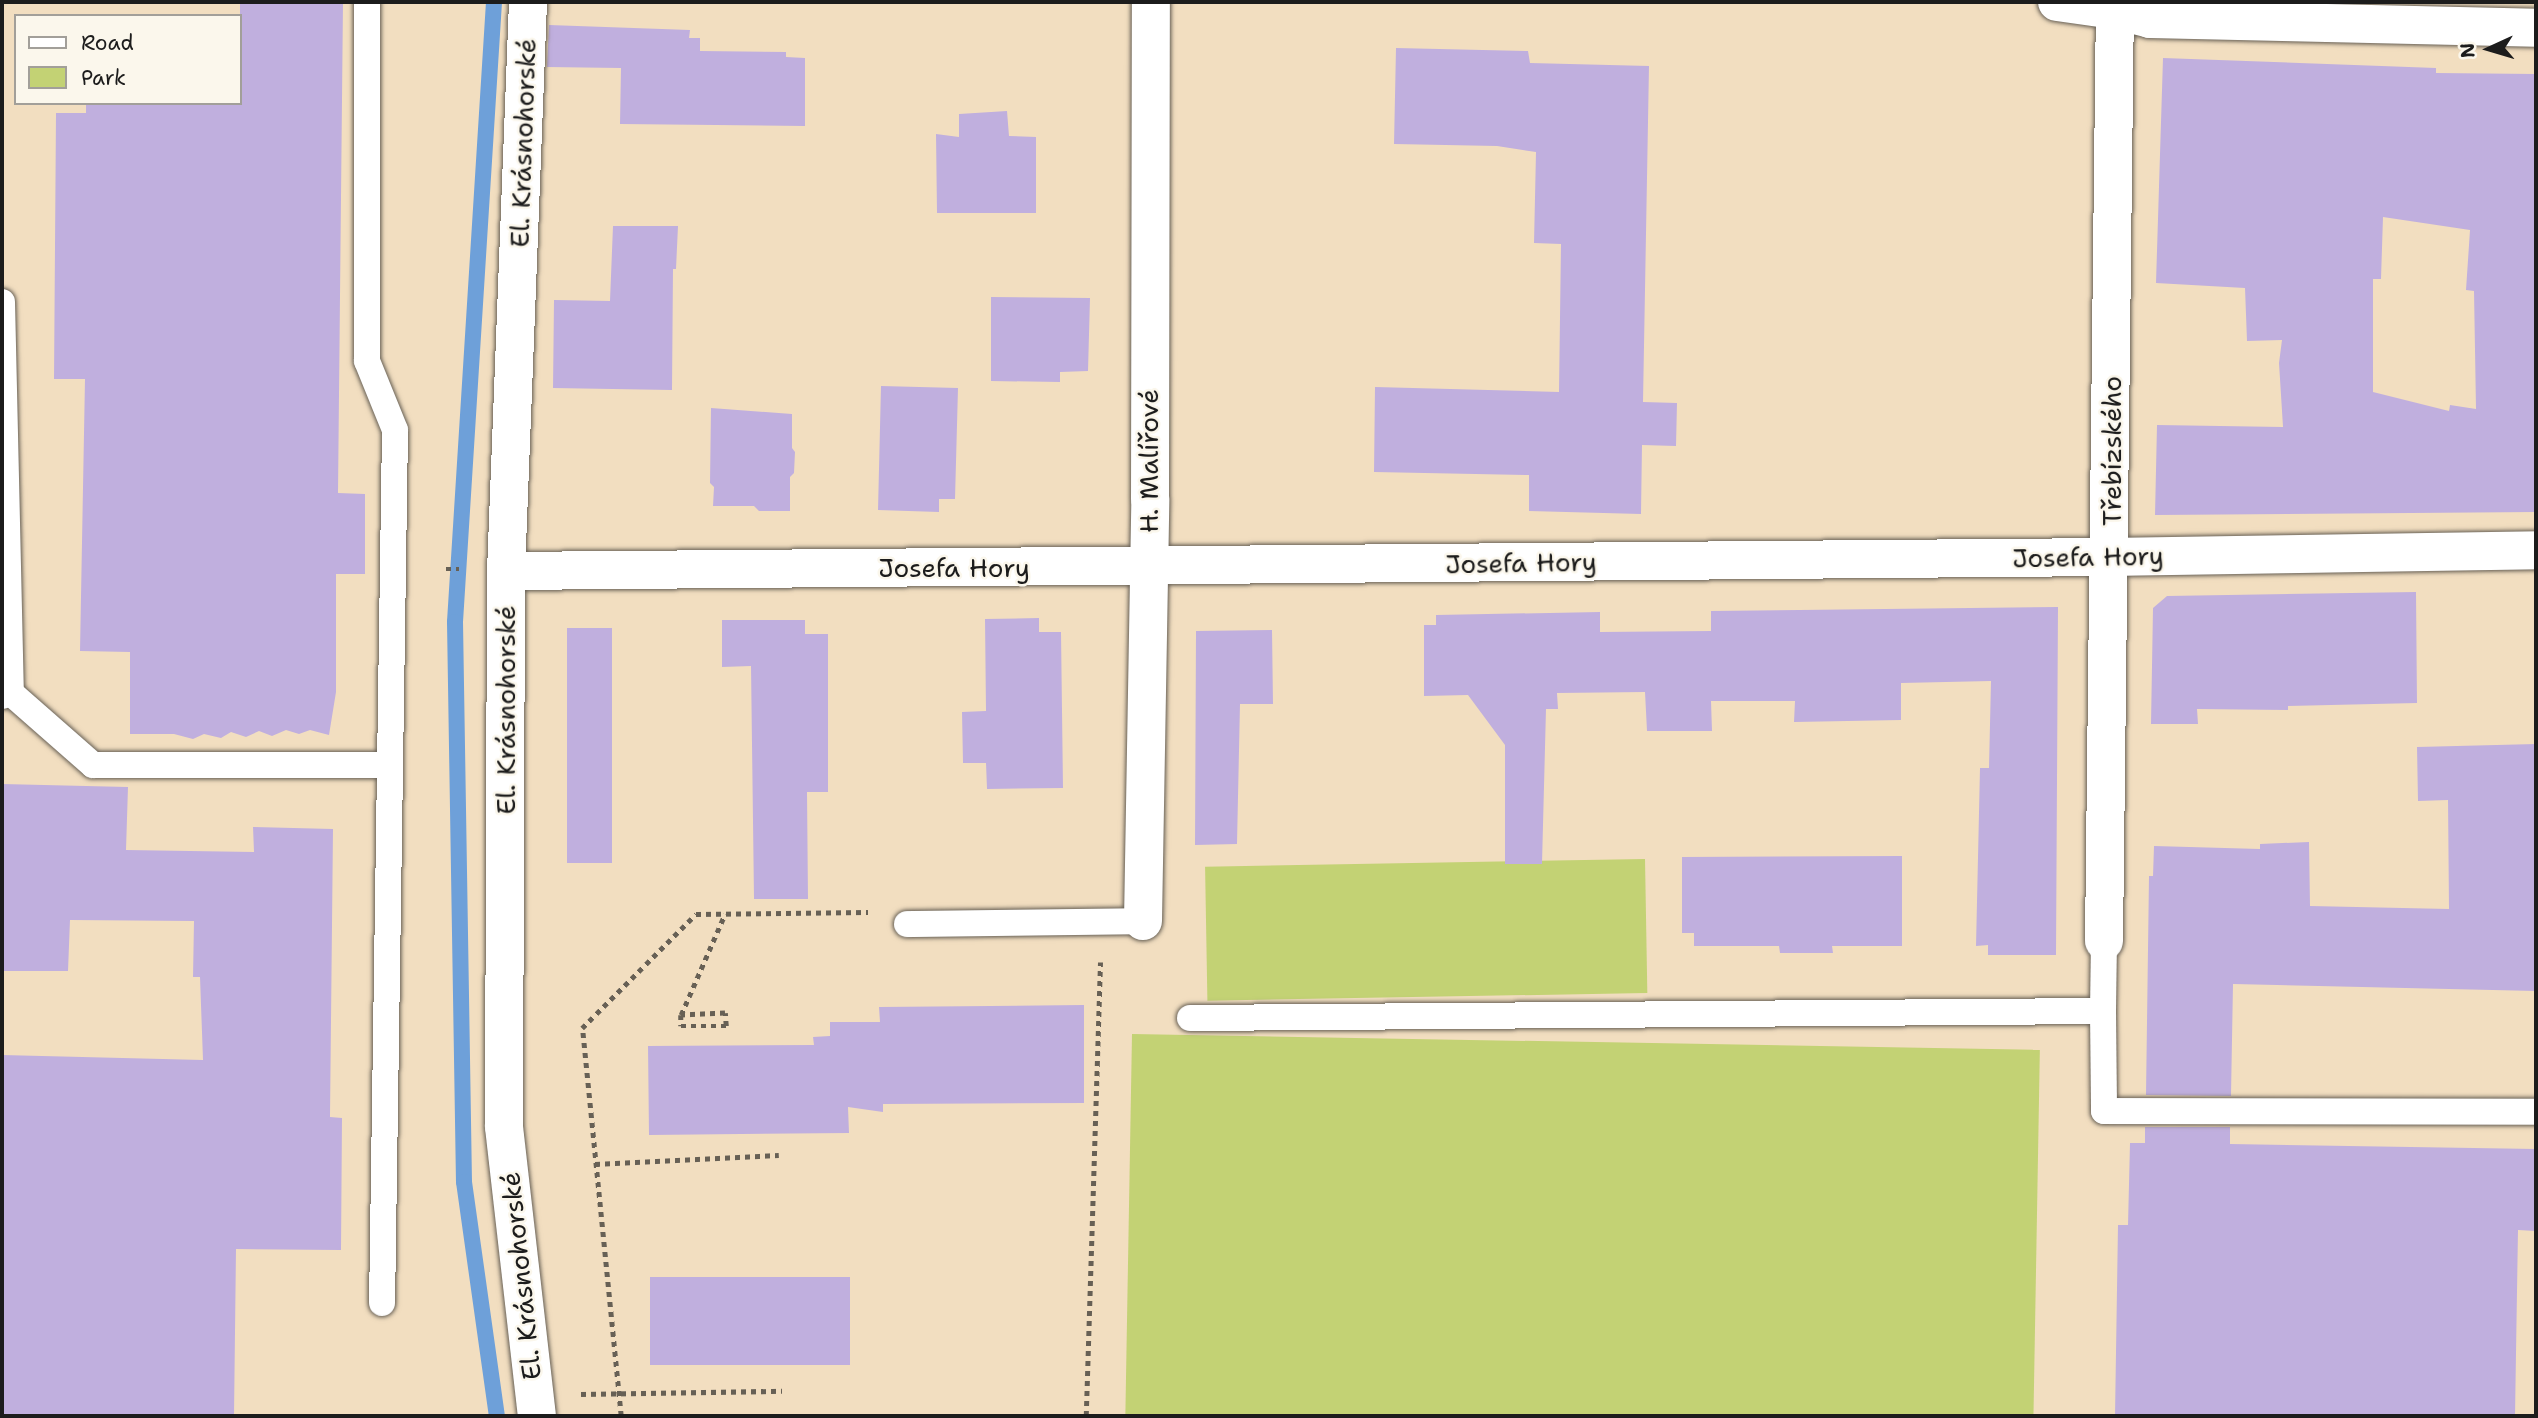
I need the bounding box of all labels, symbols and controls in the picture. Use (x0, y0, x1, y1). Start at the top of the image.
legend (14, 14, 242, 105)
north arrow (2454, 14, 2524, 84)
text: Road (81, 29, 134, 57)
street label: El. Krásnohorské (504, 38, 542, 248)
text: N (2455, 42, 2481, 59)
text: Park (81, 64, 126, 92)
street label: Třebízského (2096, 376, 2128, 526)
street label: H. Malířové (1133, 389, 1165, 533)
street label: Josefa Hory (2012, 540, 2164, 574)
street label: Josefa Hory (1445, 546, 1597, 580)
street label: Josefa Hory (878, 552, 1030, 584)
street label: El. Krásnohorské (490, 605, 522, 815)
street label: El. Krásnohorské (495, 1170, 547, 1382)

